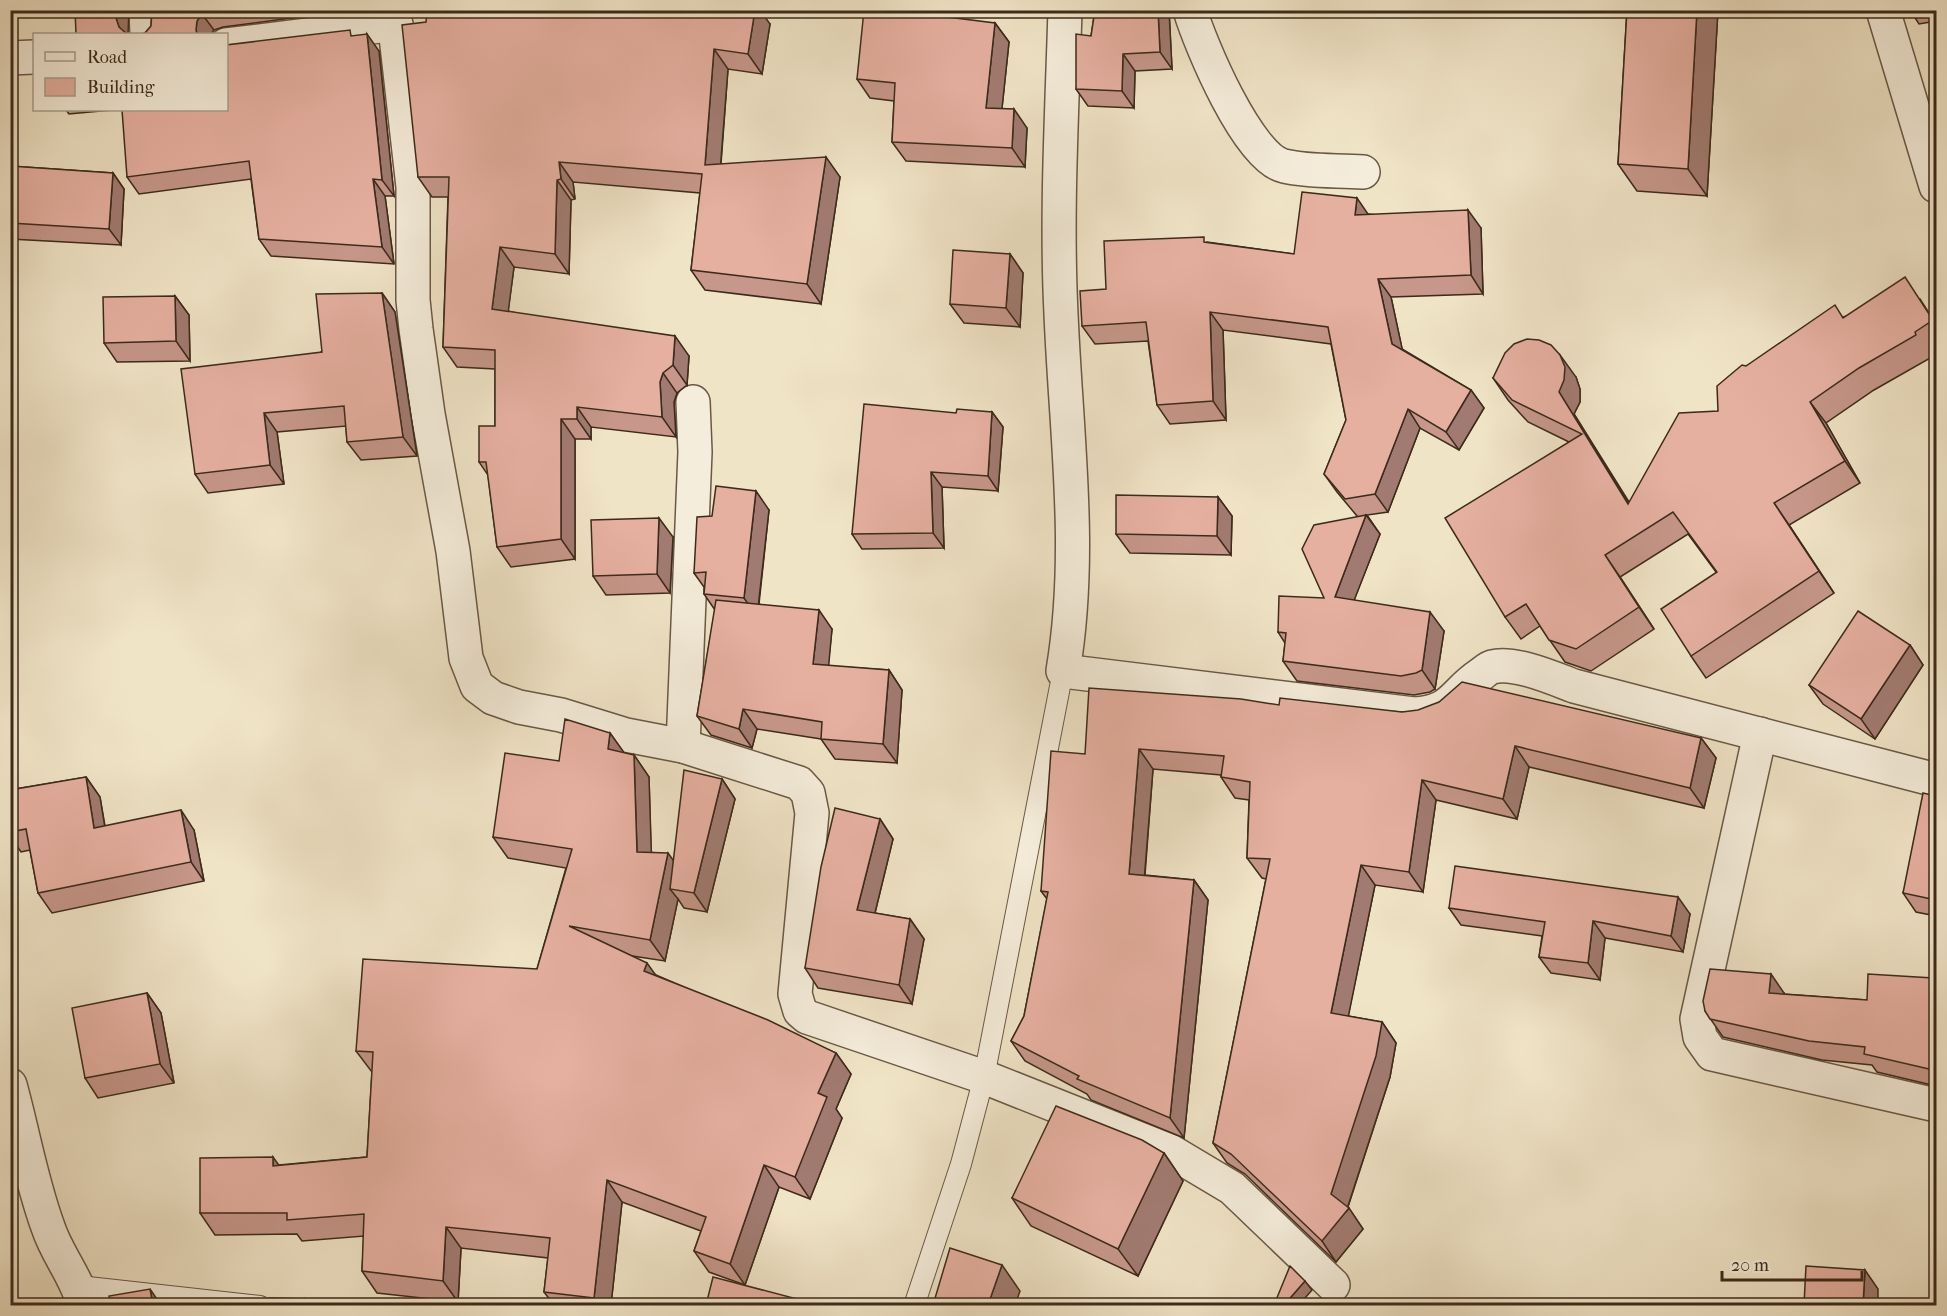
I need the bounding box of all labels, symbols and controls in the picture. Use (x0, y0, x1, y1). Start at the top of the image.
legend (33, 33, 228, 111)
text: Road (87, 47, 127, 68)
text: Building (87, 77, 155, 98)
scale bar (1722, 1244, 1862, 1282)
text: 20 m (1731, 1255, 1769, 1276)

